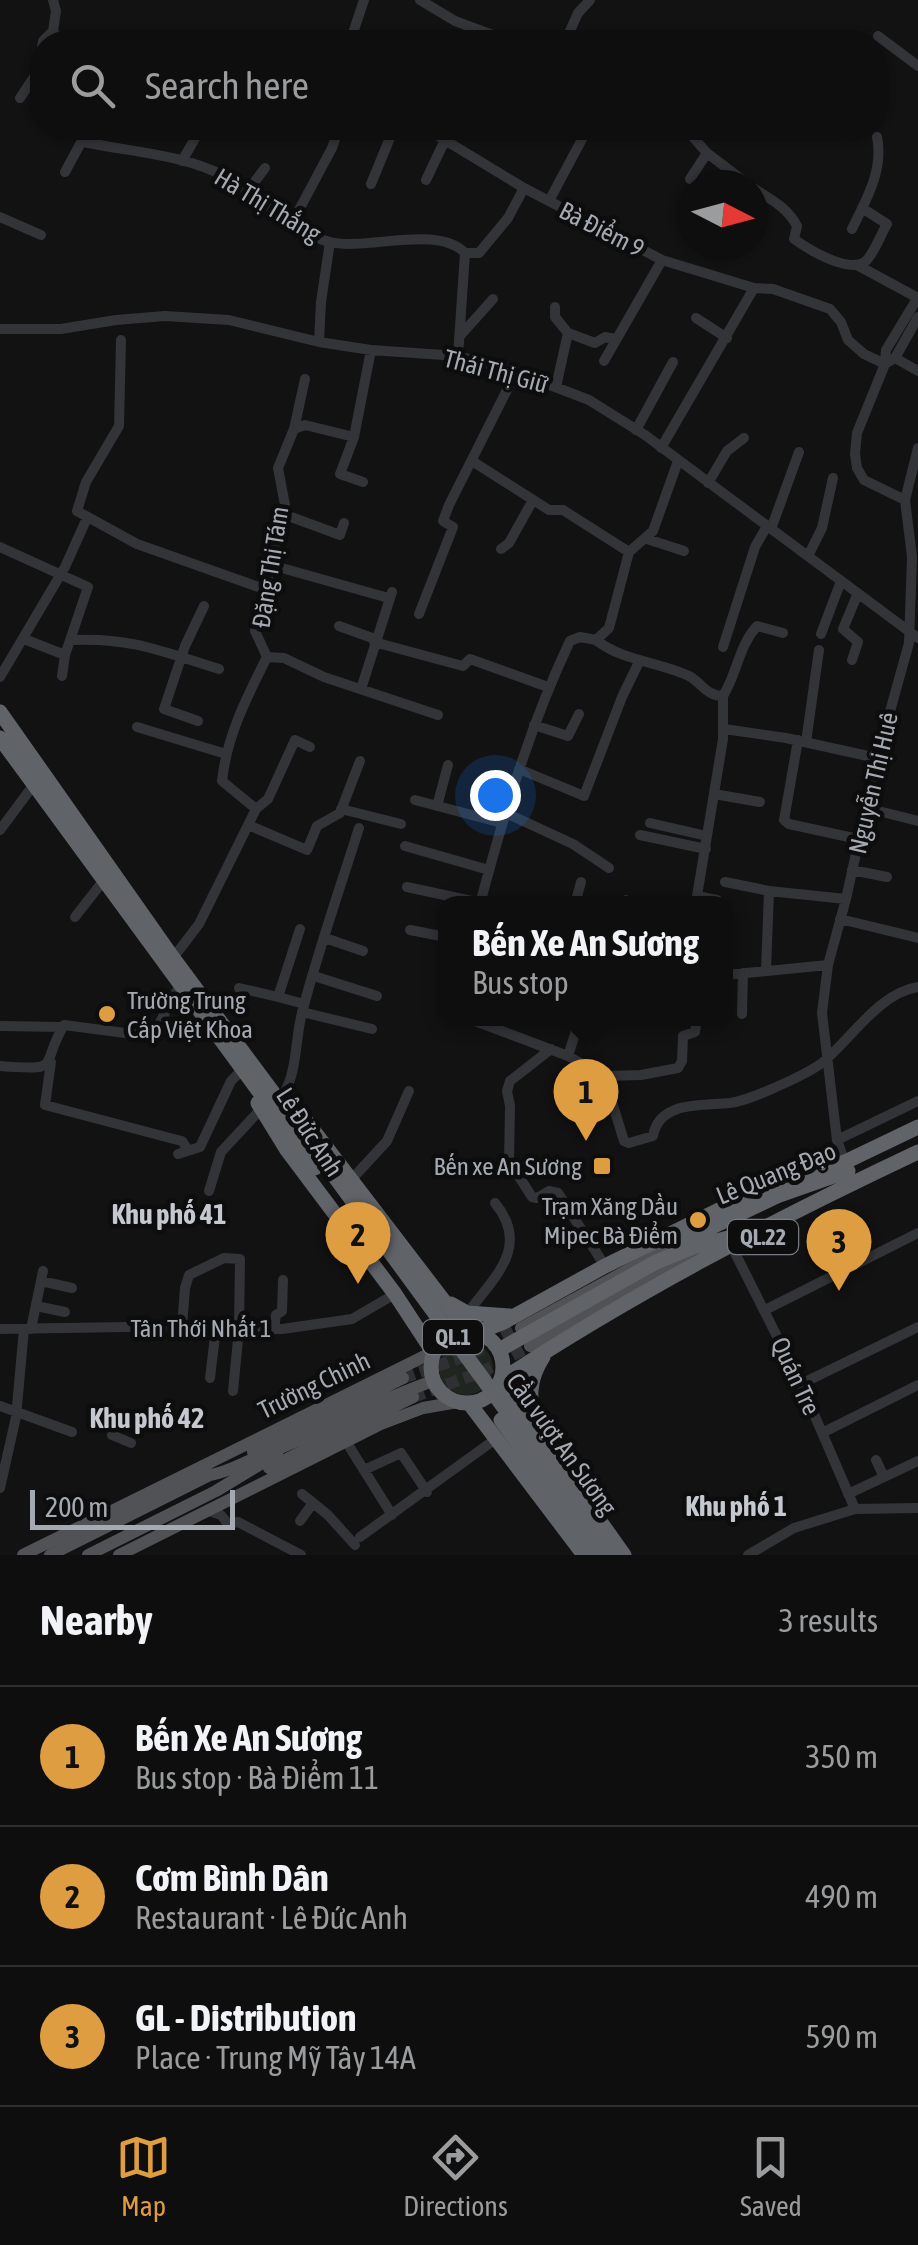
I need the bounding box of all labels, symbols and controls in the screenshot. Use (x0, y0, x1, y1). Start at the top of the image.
search box (30, 30, 888, 140)
icon: search (65, 58, 120, 113)
text: Search here (145, 64, 309, 107)
street label: Hà Thị Thắng (210, 162, 326, 248)
north arrow (678, 170, 768, 260)
street label: Bà Điểm 9 (555, 195, 649, 262)
street label: Thái Thị Giữ (441, 344, 552, 399)
street label: Đặng Thị Tám (247, 504, 293, 630)
street label: Nguyễn Thị Huê (843, 710, 903, 856)
your location (470, 770, 521, 821)
popup (438, 896, 733, 1026)
text: Bến Xe An Sương (472, 921, 699, 964)
text: Bus stop (472, 964, 569, 1001)
place label: Trường Trung Cấp Việt Khoa (127, 986, 253, 1043)
marker: Trường Trung Cấp Việt Khoa (96, 1003, 118, 1025)
pin: 1 (554, 1058, 618, 1141)
street label: Lê Đức Anh (271, 1083, 349, 1181)
street label: Lê Quang Đạo (712, 1136, 840, 1210)
place label: Bến xe An Sương (434, 1152, 582, 1180)
marker: Bến xe An Sương (591, 1155, 613, 1177)
place label: Trạm Xăng Dầu Mipec Bà Điểm (542, 1192, 678, 1249)
district label: Khu phố 41 (112, 1198, 226, 1230)
pin: 2 (326, 1202, 390, 1284)
pin: 3 (806, 1208, 872, 1291)
marker: Trạm Xăng Dầu Mipec Bà Điểm (687, 1209, 709, 1231)
road number: QL.22 (728, 1220, 798, 1254)
street label: Tân Thới Nhất 1 (131, 1314, 271, 1342)
road number: QL.1 (423, 1320, 483, 1354)
street label: Quán Tre (766, 1333, 826, 1419)
street label: Trường Chinh (254, 1346, 374, 1424)
street label: Cầu vượt An Sương (501, 1368, 623, 1520)
district label: Khu phố 42 (90, 1402, 204, 1434)
scale bar (30, 1485, 235, 1530)
district label: Khu phố 1 (685, 1490, 787, 1522)
text: 200 m (45, 1491, 108, 1523)
text: Nearby (40, 1596, 153, 1644)
text: 3 results (779, 1602, 878, 1639)
text: Bến Xe An Sương (135, 1716, 362, 1759)
text: 1 (65, 1738, 80, 1775)
text: 350 m (805, 1738, 878, 1775)
text: Bus stop · Bà Điểm 11 (135, 1759, 379, 1796)
text: Cơm Bình Dân (135, 1856, 329, 1899)
text: 2 (65, 1878, 80, 1915)
text: 490 m (805, 1878, 878, 1915)
text: Restaurant · Lê Đức Anh (135, 1899, 408, 1936)
text: GL - Distribution (135, 1996, 356, 2039)
text: 3 (65, 2018, 80, 2055)
text: 590 m (805, 2018, 878, 2055)
text: Place · Trung Mỹ Tây 14A (135, 2039, 416, 2076)
tab: Map (116, 2130, 171, 2222)
tab: Directions (403, 2130, 508, 2222)
tab: Saved (740, 2130, 802, 2222)

